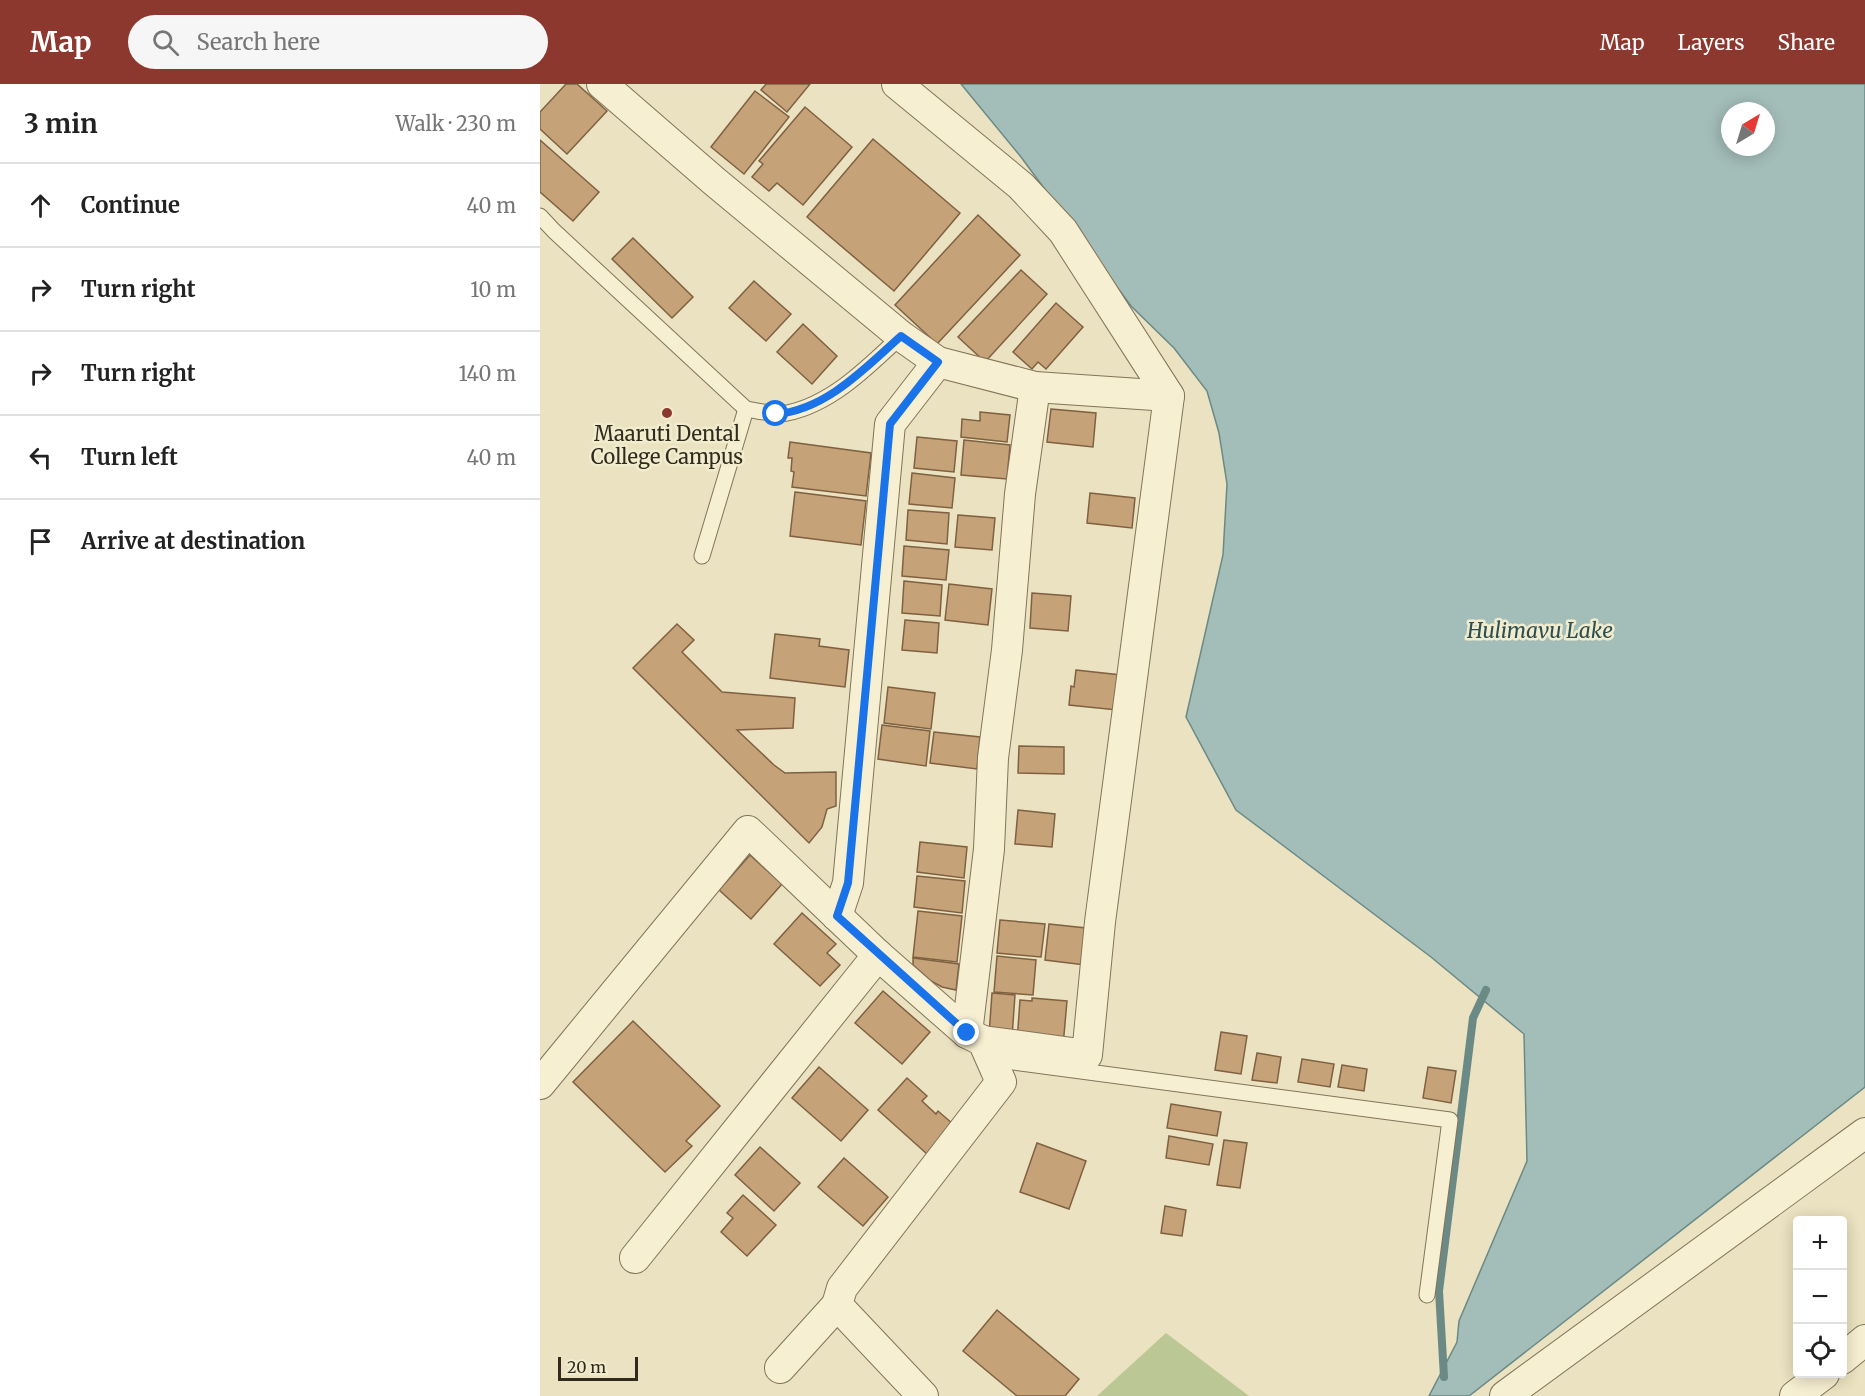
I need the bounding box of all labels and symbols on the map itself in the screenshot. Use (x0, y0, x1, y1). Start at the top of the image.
north arrow (1721, 102, 1775, 156)
route start (762, 400, 788, 426)
marker: Maaruti Dental College Campus (660, 406, 674, 420)
place label: Maaruti Dental College Campus (591, 421, 743, 469)
water label: Hulimavu Lake (1466, 617, 1613, 644)
route end (953, 1019, 979, 1045)
scale bar (558, 1354, 638, 1382)

